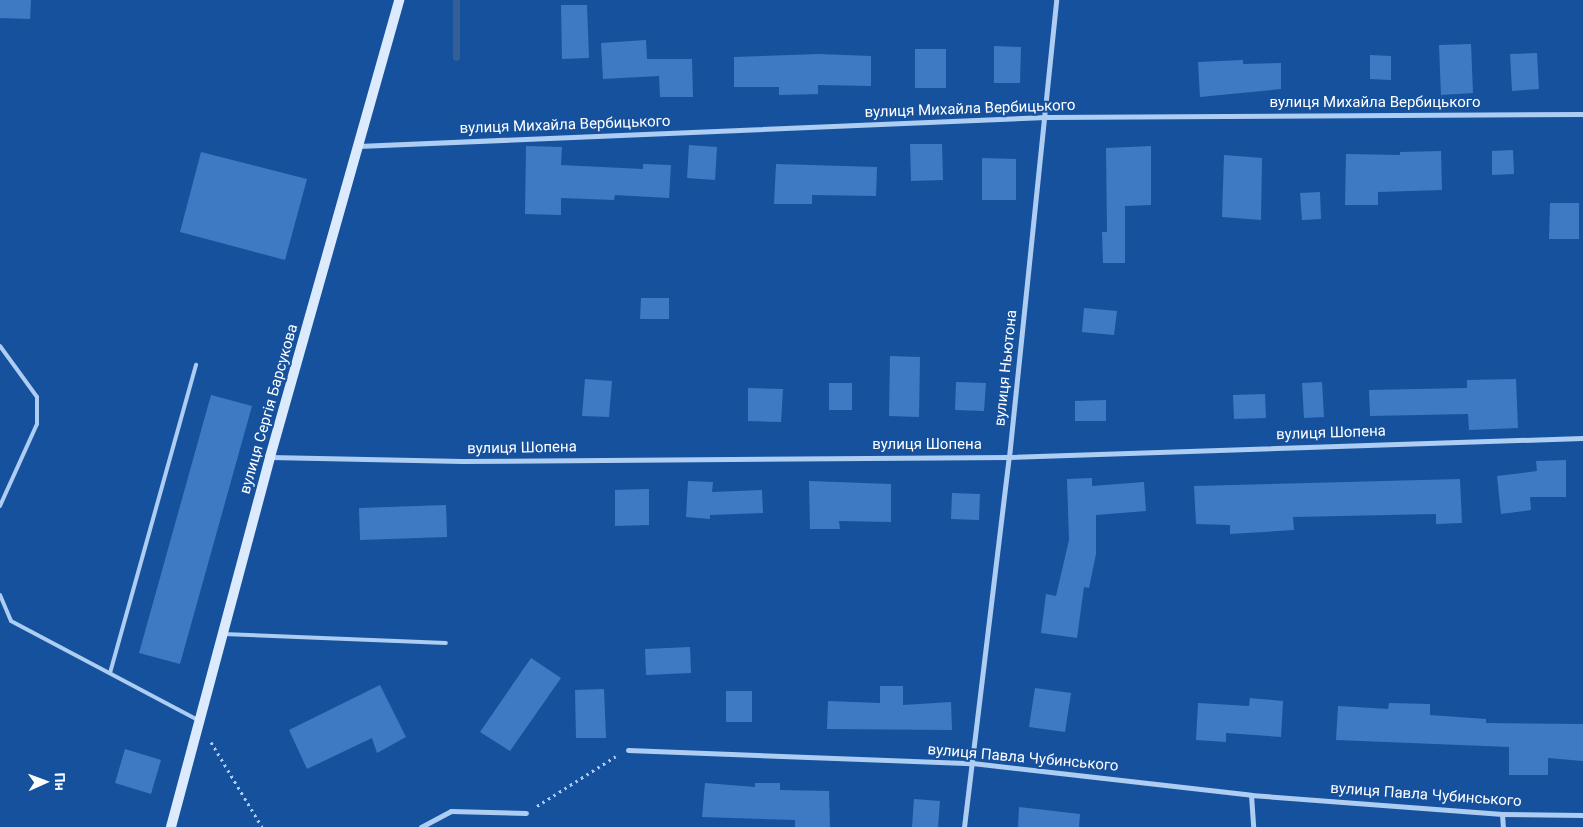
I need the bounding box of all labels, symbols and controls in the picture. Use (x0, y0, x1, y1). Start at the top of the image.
street label: вулиця Михайла Вербицького (1270, 94, 1480, 112)
street label: вулиця Михайла Вербицького (864, 96, 1076, 122)
street label: вулиця Михайла Вербицького (459, 112, 671, 138)
street label: вулиця Ньютона (991, 309, 1021, 427)
street label: вулиця Сергія Барсукова (236, 322, 302, 496)
street label: вулиця Шопена (1276, 422, 1386, 444)
street label: вулиця Шопена (872, 436, 982, 454)
street label: вулиця Шопена (467, 438, 577, 458)
street label: вулиця Павла Чубинського (927, 741, 1119, 775)
north arrow (20, 757, 70, 807)
text: Пн (52, 772, 68, 791)
street label: вулиця Павла Чубинського (1330, 779, 1522, 811)

